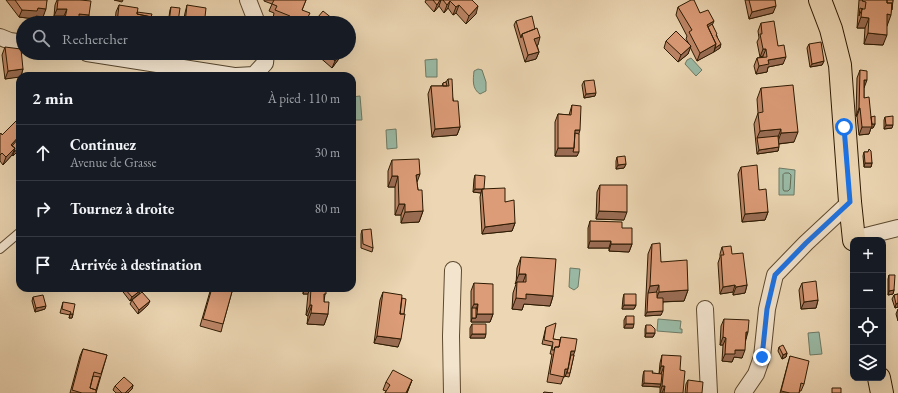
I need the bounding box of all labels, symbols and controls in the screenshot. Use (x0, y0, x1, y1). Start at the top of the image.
search box (16, 16, 356, 60)
icon: search (30, 27, 52, 49)
text: Rechercher (62, 29, 128, 48)
text: 2 min (32, 87, 73, 109)
text: À pied · 110 m (268, 90, 340, 107)
route start (835, 118, 853, 136)
text: Continuez (70, 135, 136, 154)
icon: ahead (32, 142, 54, 164)
text: 30 m (315, 144, 340, 161)
text: Avenue de Grasse (70, 154, 157, 171)
icon: right (32, 198, 54, 220)
text: Tournez à droite (70, 199, 174, 218)
text: 80 m (315, 200, 340, 217)
map controls (850, 237, 886, 381)
button: + (850, 237, 886, 273)
icon: arrive (32, 254, 54, 276)
text: Arrivée à destination (70, 255, 202, 274)
button: − (850, 273, 886, 309)
button: locate (850, 309, 886, 345)
button: layers (850, 345, 886, 381)
route end (753, 348, 771, 366)

